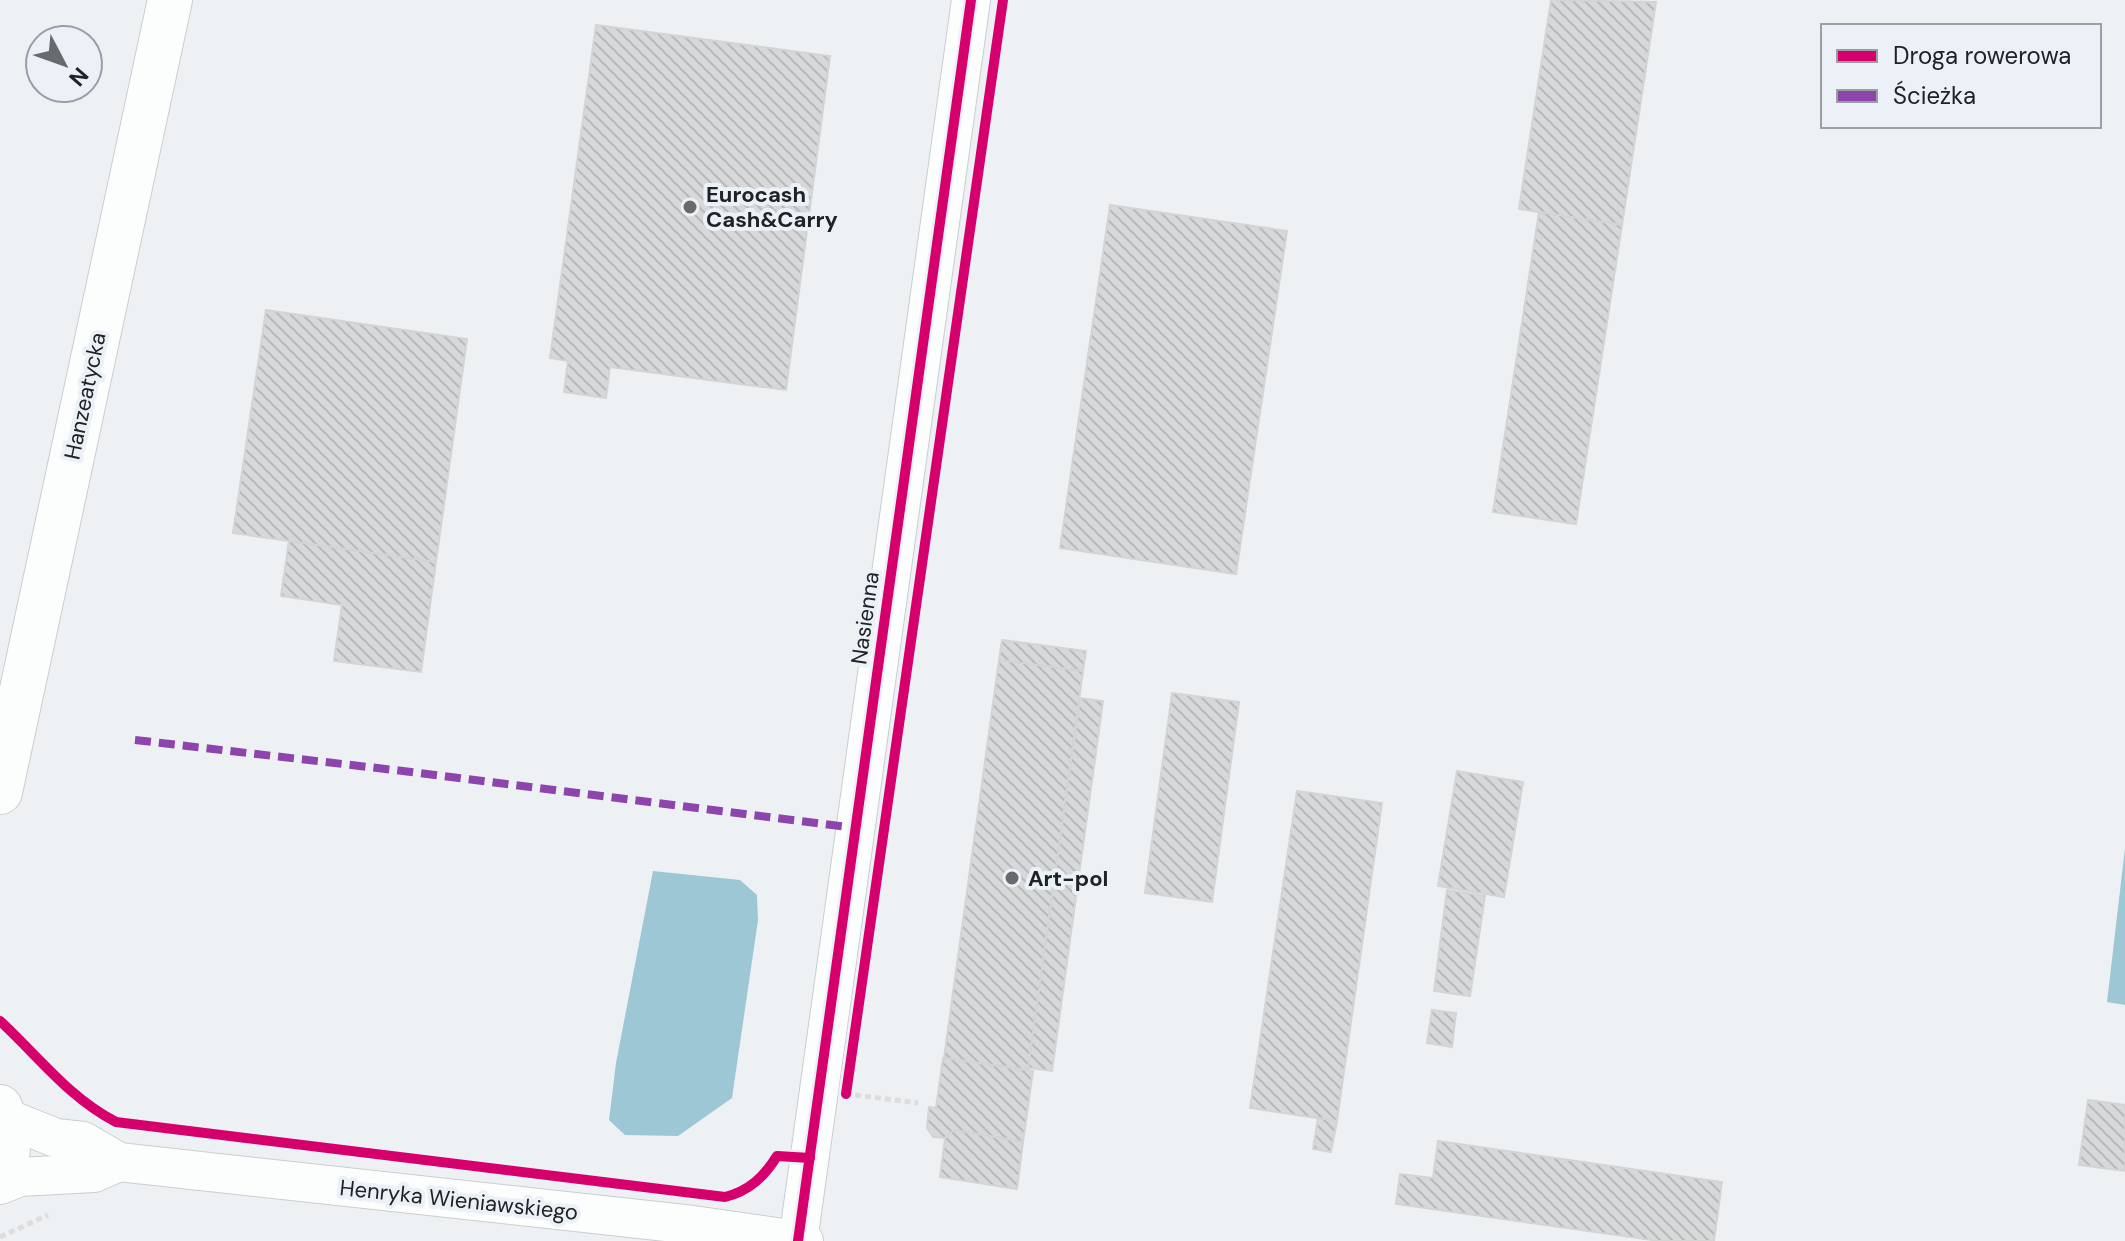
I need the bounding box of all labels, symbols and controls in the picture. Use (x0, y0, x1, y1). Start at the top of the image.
north arrow (24, 24, 104, 104)
legend (1821, 24, 2101, 128)
text: Droga rowerowa (1893, 40, 2071, 71)
text: N (63, 61, 95, 92)
text: Ścieżka (1893, 80, 1976, 111)
place label: Eurocash Cash&Carry (706, 180, 838, 234)
marker: Eurocash Cash&Carry (681, 198, 699, 216)
street label: Hanzeatycka (57, 330, 113, 462)
street label: Nasienna (844, 570, 886, 666)
place label: Art-pol (1028, 864, 1109, 893)
marker: Art-pol (1003, 869, 1021, 887)
street label: Henryka Wieniawskiego (338, 1173, 580, 1227)

